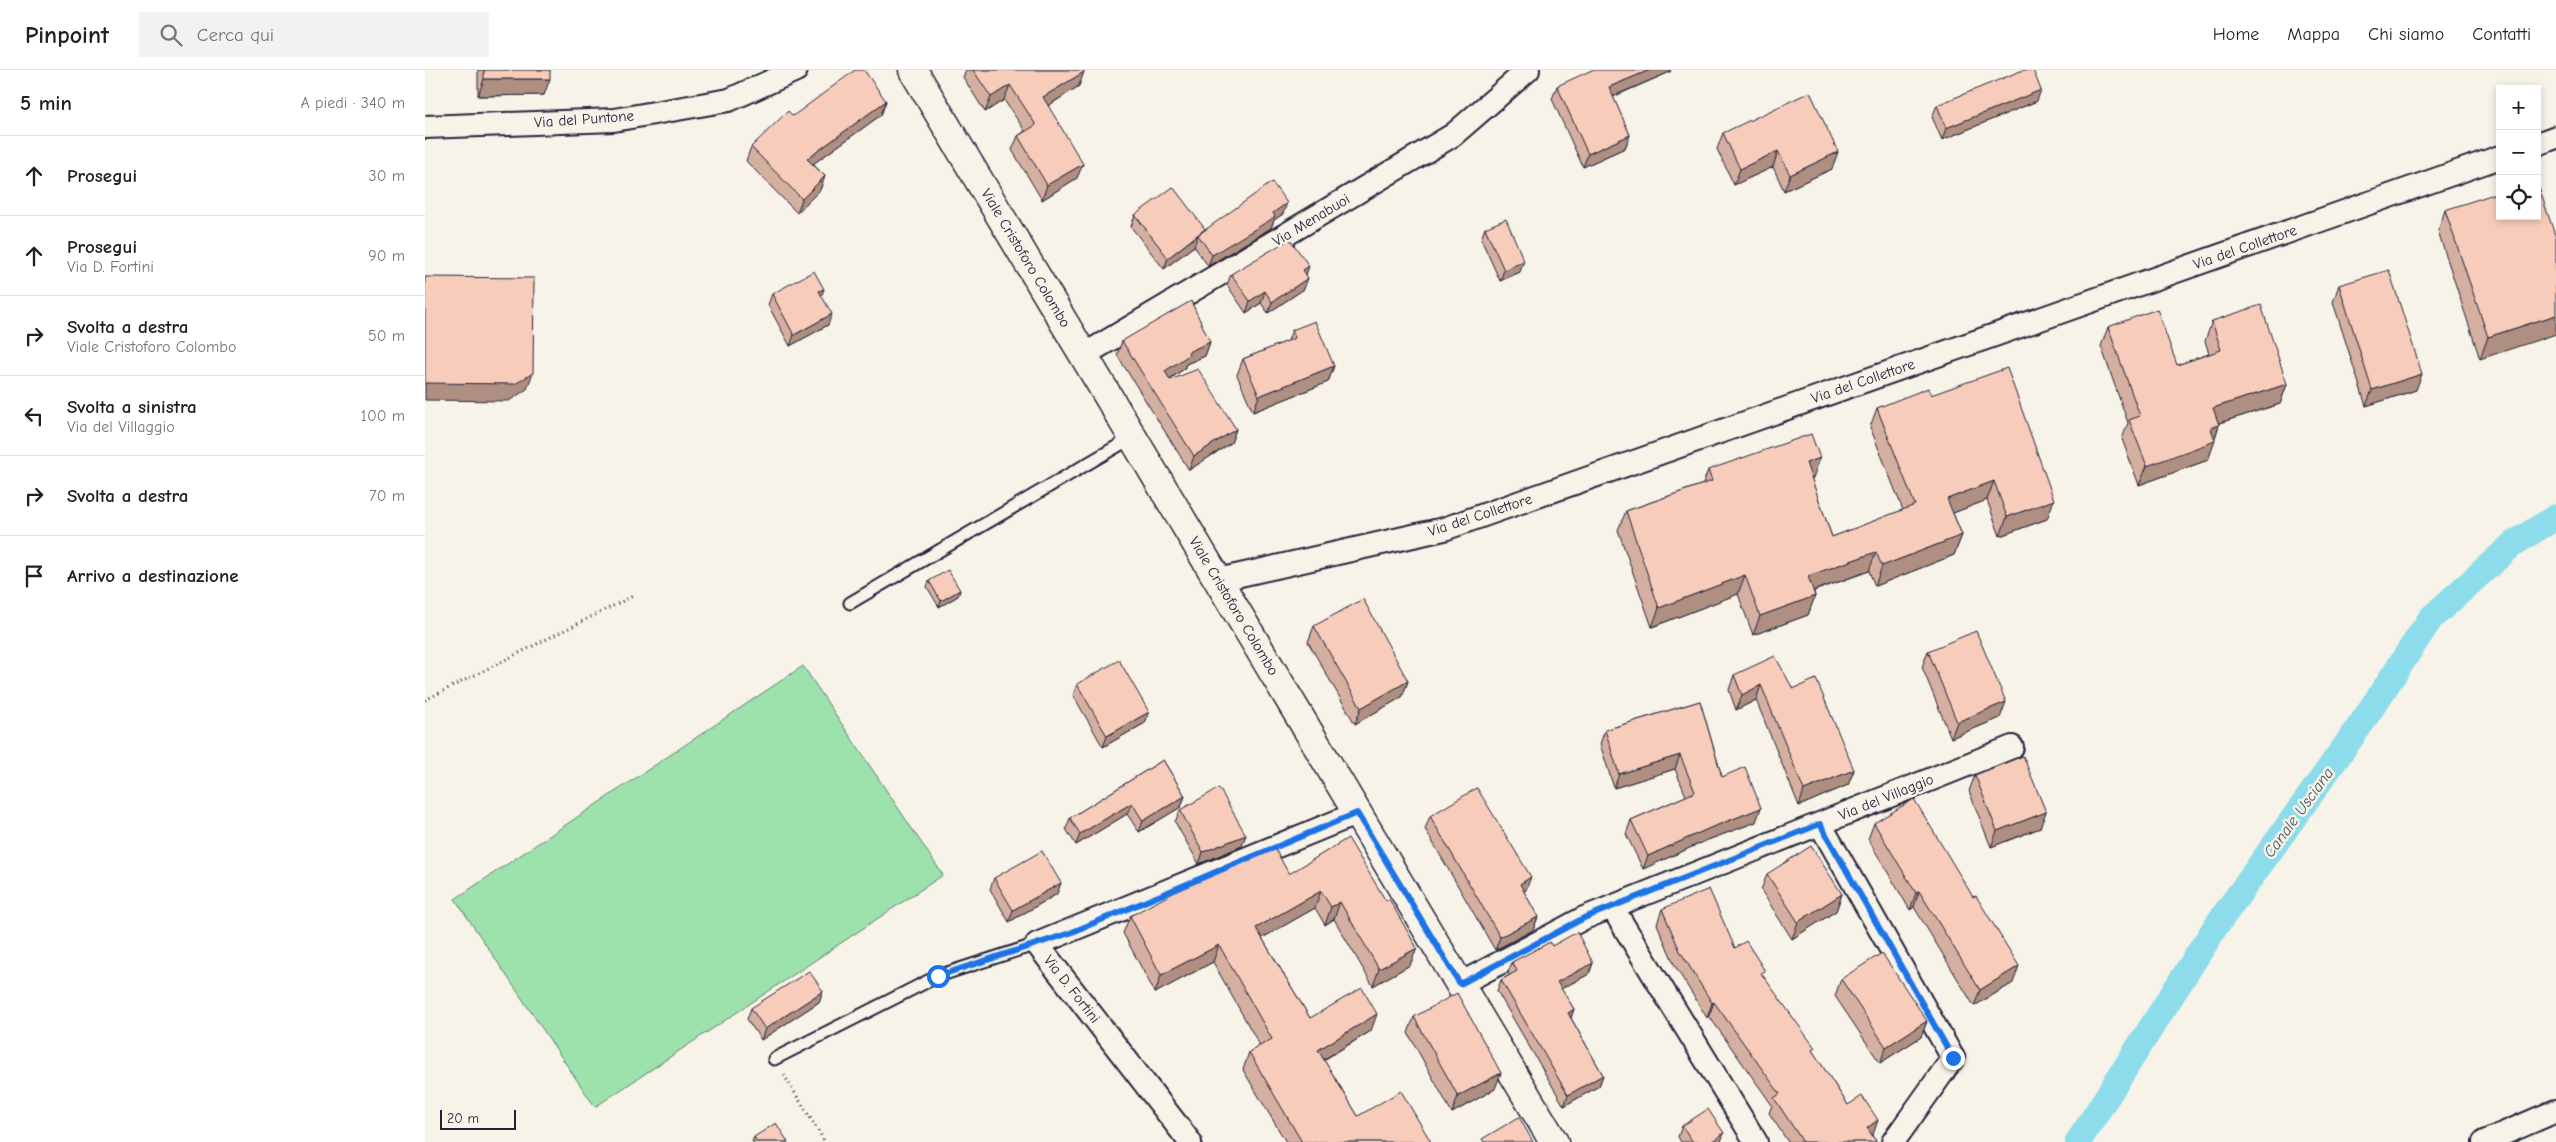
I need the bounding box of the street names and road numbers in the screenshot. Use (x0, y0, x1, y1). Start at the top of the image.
street label: Via del Puntone (534, 107, 635, 131)
street label: Viale Cristoforo Colombo (977, 185, 1075, 331)
street label: Via Menabuoi (1269, 190, 1353, 250)
street label: Via del Collettore (2191, 221, 2300, 273)
street label: Via del Collettore (1809, 355, 1918, 407)
street label: Via del Collettore (1426, 490, 1535, 540)
street label: Viale Cristoforo Colombo (1185, 533, 1283, 679)
street label: Via del Villaggio (1836, 770, 1936, 824)
street label: Via D. Fortini (1040, 951, 1104, 1027)

